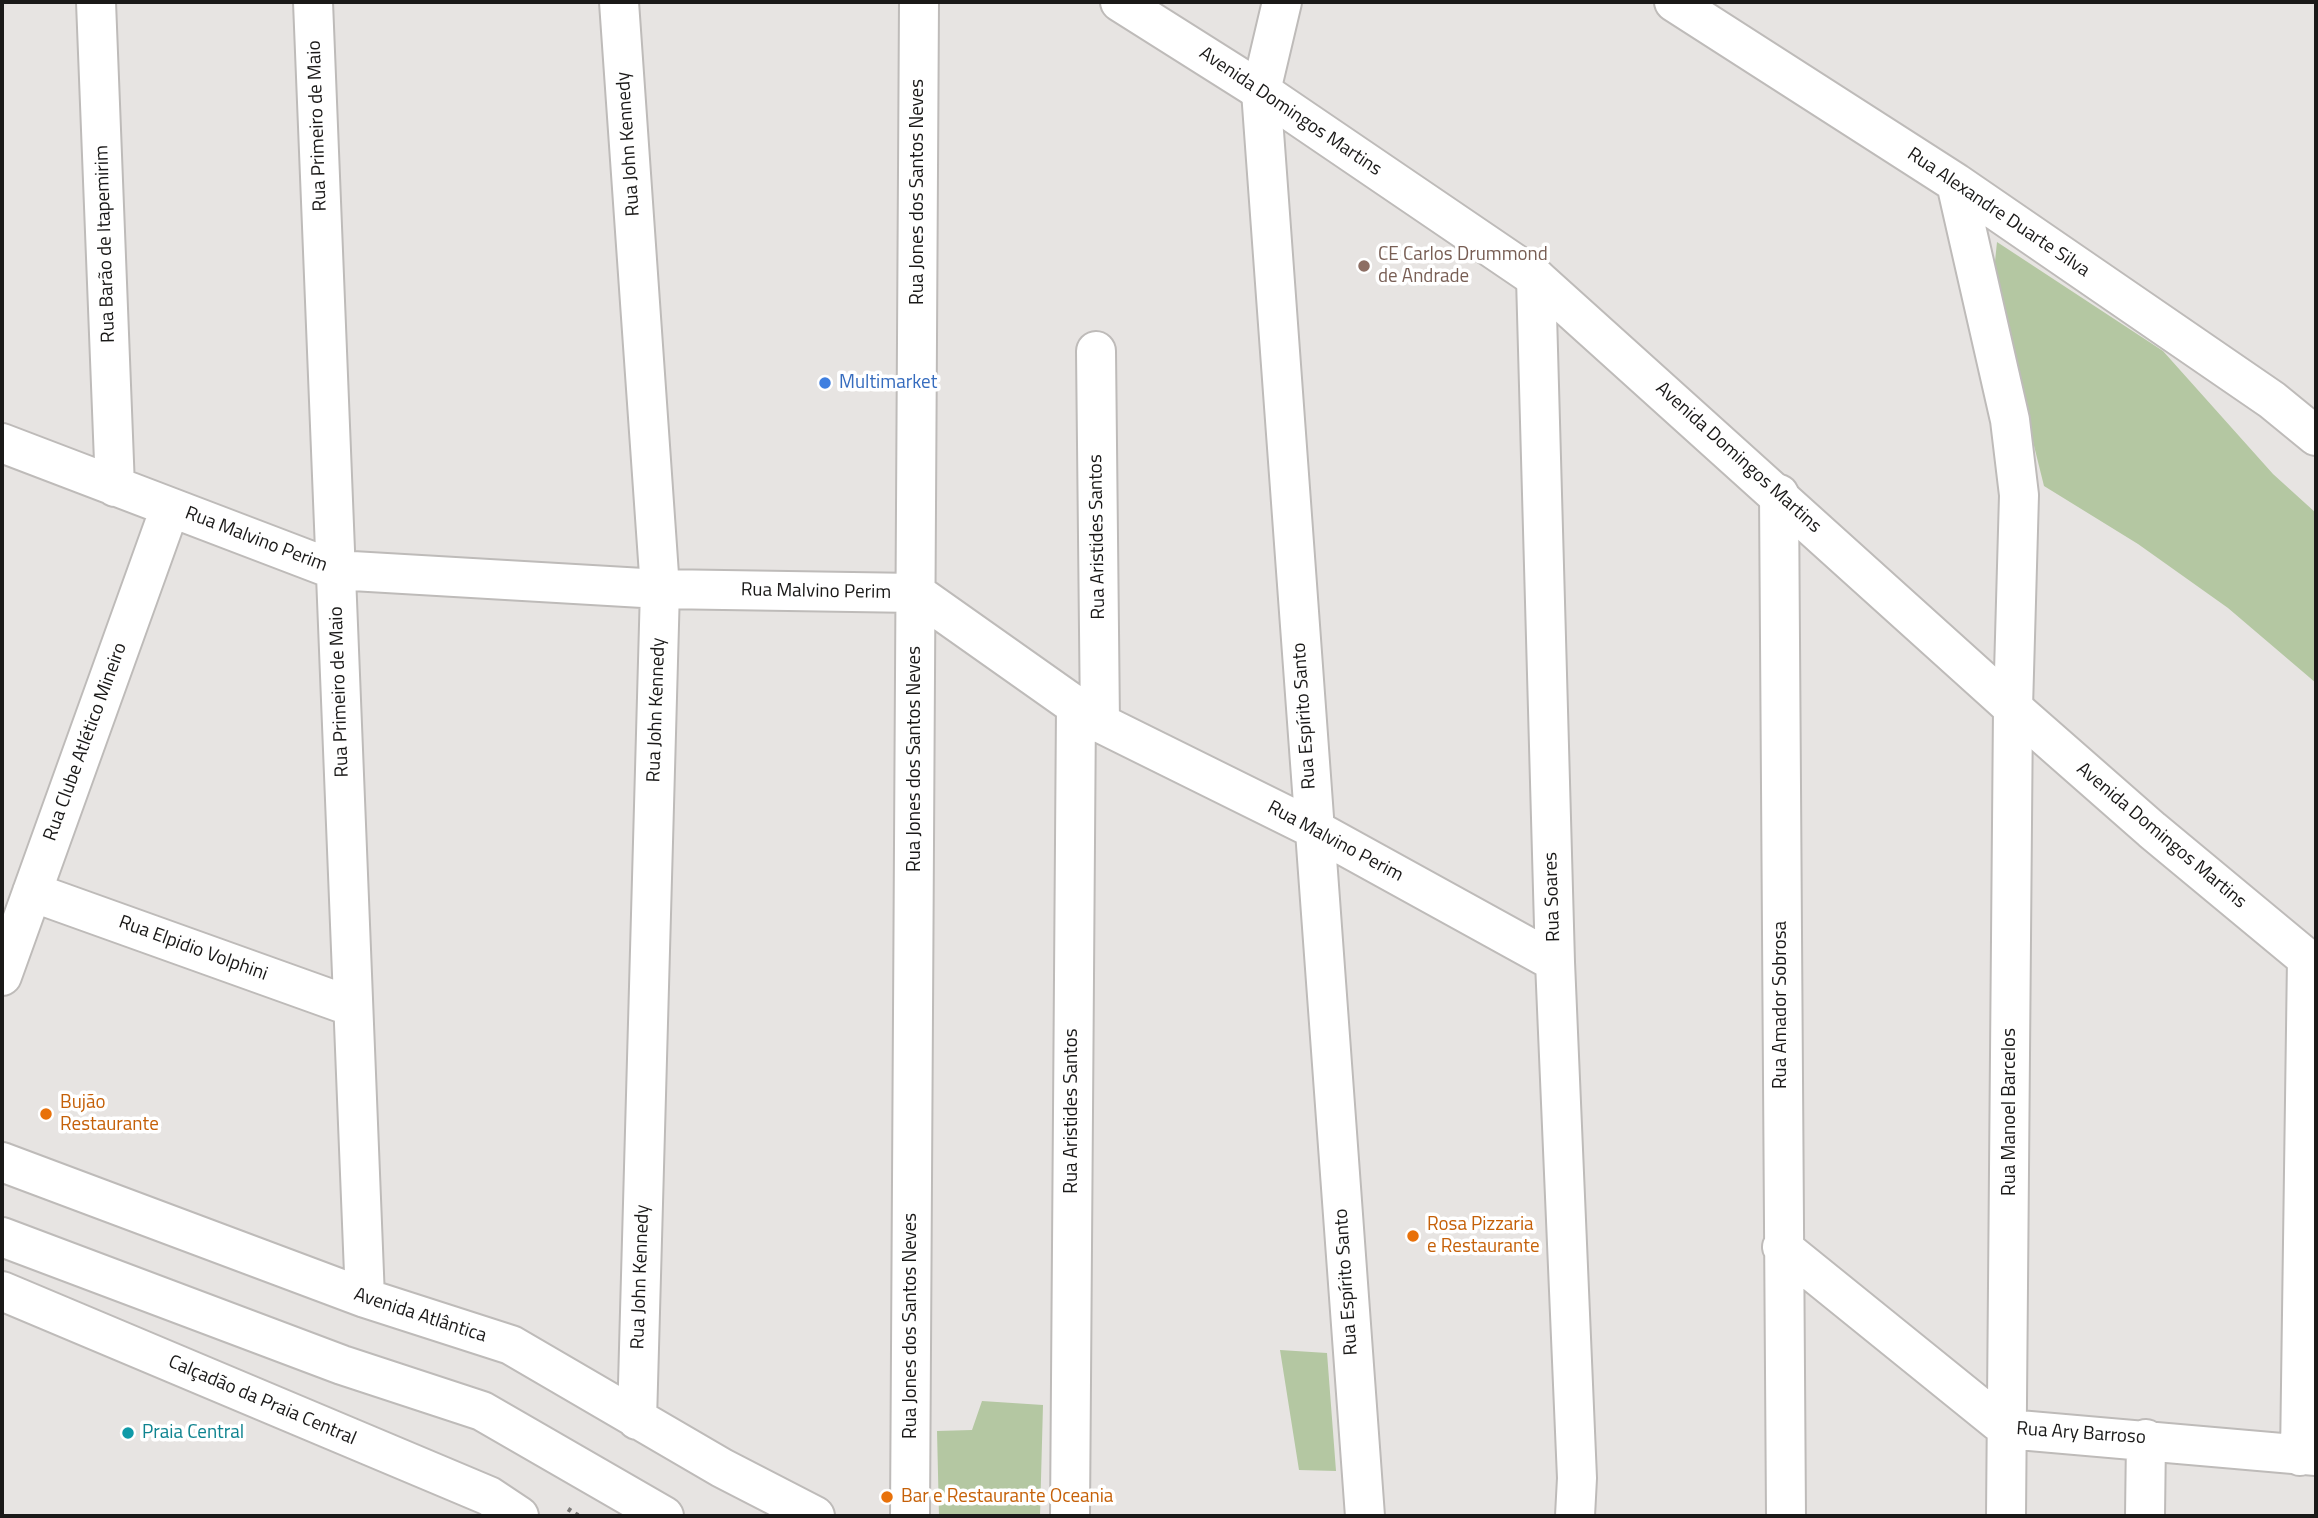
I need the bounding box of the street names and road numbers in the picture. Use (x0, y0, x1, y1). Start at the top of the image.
street label: Rua Primeiro de Maio (304, 40, 332, 212)
street label: Avenida Domingos Martins (1195, 42, 1385, 182)
street label: Rua John Kennedy (613, 71, 645, 217)
street label: Rua Jones dos Santos Neves (907, 79, 929, 305)
street label: Rua Alexandre Duarte Silva (1902, 143, 2094, 283)
street label: Rua Barão de Itapemirim (91, 145, 121, 343)
street label: Avenida Domingos Martins (1651, 378, 1825, 538)
street label: Rua Aristides Santos (1085, 454, 1111, 620)
street label: Rua Malvino Perim (182, 502, 330, 578)
street label: Rua Malvino Perim (741, 579, 891, 605)
street label: Rua Primeiro de Maio (326, 606, 354, 778)
street label: Rua John Kennedy (643, 637, 671, 783)
street label: Rua Clube Atlético Mineiro (39, 640, 133, 844)
street label: Rua Espírito Santo (1288, 642, 1322, 790)
street label: Rua Jones dos Santos Neves (904, 646, 926, 872)
street label: Avenida Domingos Martins (2071, 758, 2251, 914)
street label: Rua Malvino Perim (1263, 797, 1407, 887)
street label: Rua Soares (1540, 852, 1566, 942)
street label: Rua Elpidio Volphini (116, 912, 270, 986)
street label: Rua Amador Sobrosa (1770, 921, 1792, 1089)
street label: Rua Aristides Santos (1061, 1028, 1083, 1194)
street label: Rua Manoel Barcelos (1999, 1028, 2021, 1196)
street label: Rua John Kennedy (627, 1204, 655, 1350)
street label: Rua Espírito Santo (1330, 1208, 1364, 1356)
street label: Rua Jones dos Santos Neves (900, 1213, 922, 1439)
street label: Avenida Atlântica (351, 1284, 489, 1348)
street label: Calçadão da Praia Central (165, 1351, 359, 1451)
street label: Rua Ary Barroso (2015, 1418, 2147, 1450)

